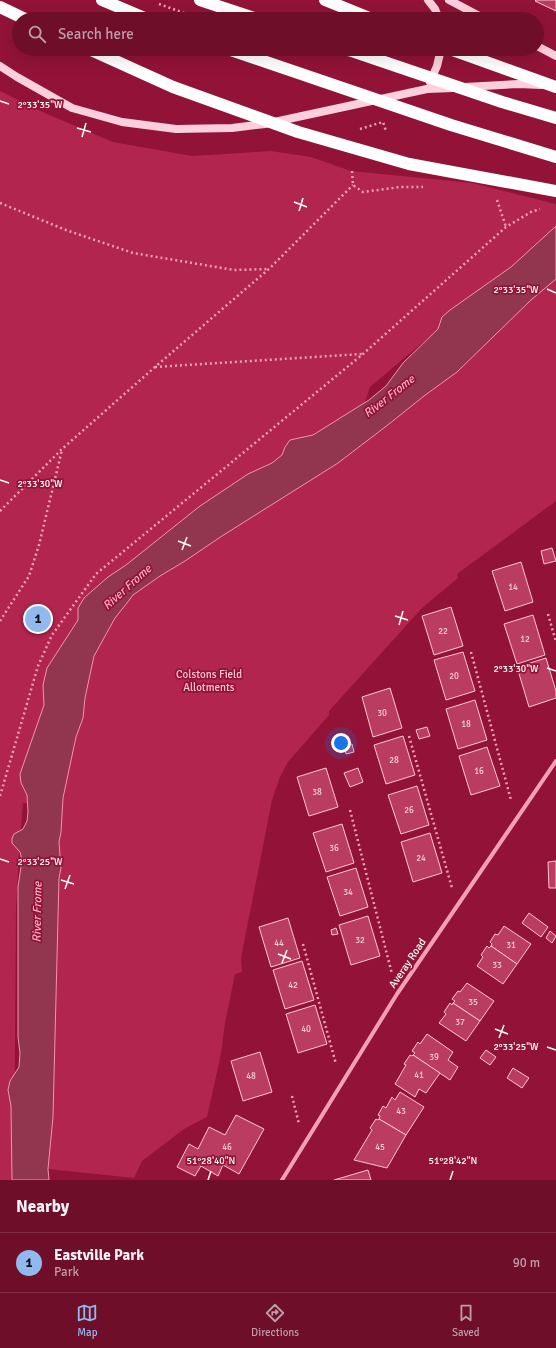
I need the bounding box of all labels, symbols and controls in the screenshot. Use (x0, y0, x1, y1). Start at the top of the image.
search box (12, 12, 544, 56)
icon: search (26, 23, 48, 45)
text: Search here (58, 25, 134, 43)
text: 2°33'35"W (17, 99, 63, 111)
text: 2°33'35"W (493, 284, 539, 296)
water label: River Frome (361, 371, 419, 421)
text: 2°33'30"W (17, 478, 63, 490)
water label: River Frome (100, 561, 156, 613)
house number: 14 (508, 582, 518, 593)
pin: 1 (25, 604, 51, 634)
house number: 22 (438, 626, 448, 637)
house number: 12 (520, 634, 530, 645)
text: 2°33'30"W (493, 663, 539, 675)
park label: Colstons Field Allotments (176, 668, 242, 694)
house number: 20 (449, 671, 459, 682)
house number: 30 (377, 708, 387, 719)
house number: 18 (461, 719, 471, 730)
your location (331, 733, 351, 753)
house number: 28 (389, 755, 399, 766)
house number: 16 (474, 766, 484, 777)
house number: 38 (312, 787, 322, 798)
house number: 26 (404, 805, 414, 816)
house number: 36 (329, 843, 339, 854)
house number: 24 (416, 853, 426, 864)
text: 2°33'25"W (17, 856, 63, 868)
water label: River Frome (29, 881, 46, 942)
house number: 34 (343, 887, 353, 898)
house number: 32 (355, 935, 365, 946)
street label: Averay Road (386, 936, 429, 991)
house number: 44 (274, 938, 284, 949)
house number: 31 (506, 940, 516, 951)
house number: 33 (492, 960, 502, 971)
house number: 42 (288, 980, 298, 991)
house number: 35 (468, 997, 478, 1008)
house number: 37 (455, 1017, 465, 1028)
house number: 40 (301, 1024, 311, 1035)
text: 2°33'25"W (493, 1041, 539, 1053)
house number: 39 (429, 1052, 439, 1063)
house number: 41 (414, 1070, 424, 1081)
house number: 48 (246, 1071, 256, 1082)
house number: 43 (396, 1106, 406, 1117)
house number: 46 (222, 1142, 232, 1153)
house number: 45 (375, 1142, 385, 1153)
text: 51°28'40"N (187, 1155, 235, 1167)
text: 51°28'42"N (429, 1155, 477, 1167)
text: Nearby (16, 1196, 69, 1217)
text: Eastville Park (54, 1246, 144, 1264)
text: 1 (25, 1255, 33, 1271)
text: 90 m (513, 1255, 540, 1271)
text: Park (54, 1264, 79, 1280)
tab: Map (76, 1302, 98, 1339)
tab: Directions (251, 1302, 299, 1339)
tab: Saved (452, 1302, 480, 1339)

